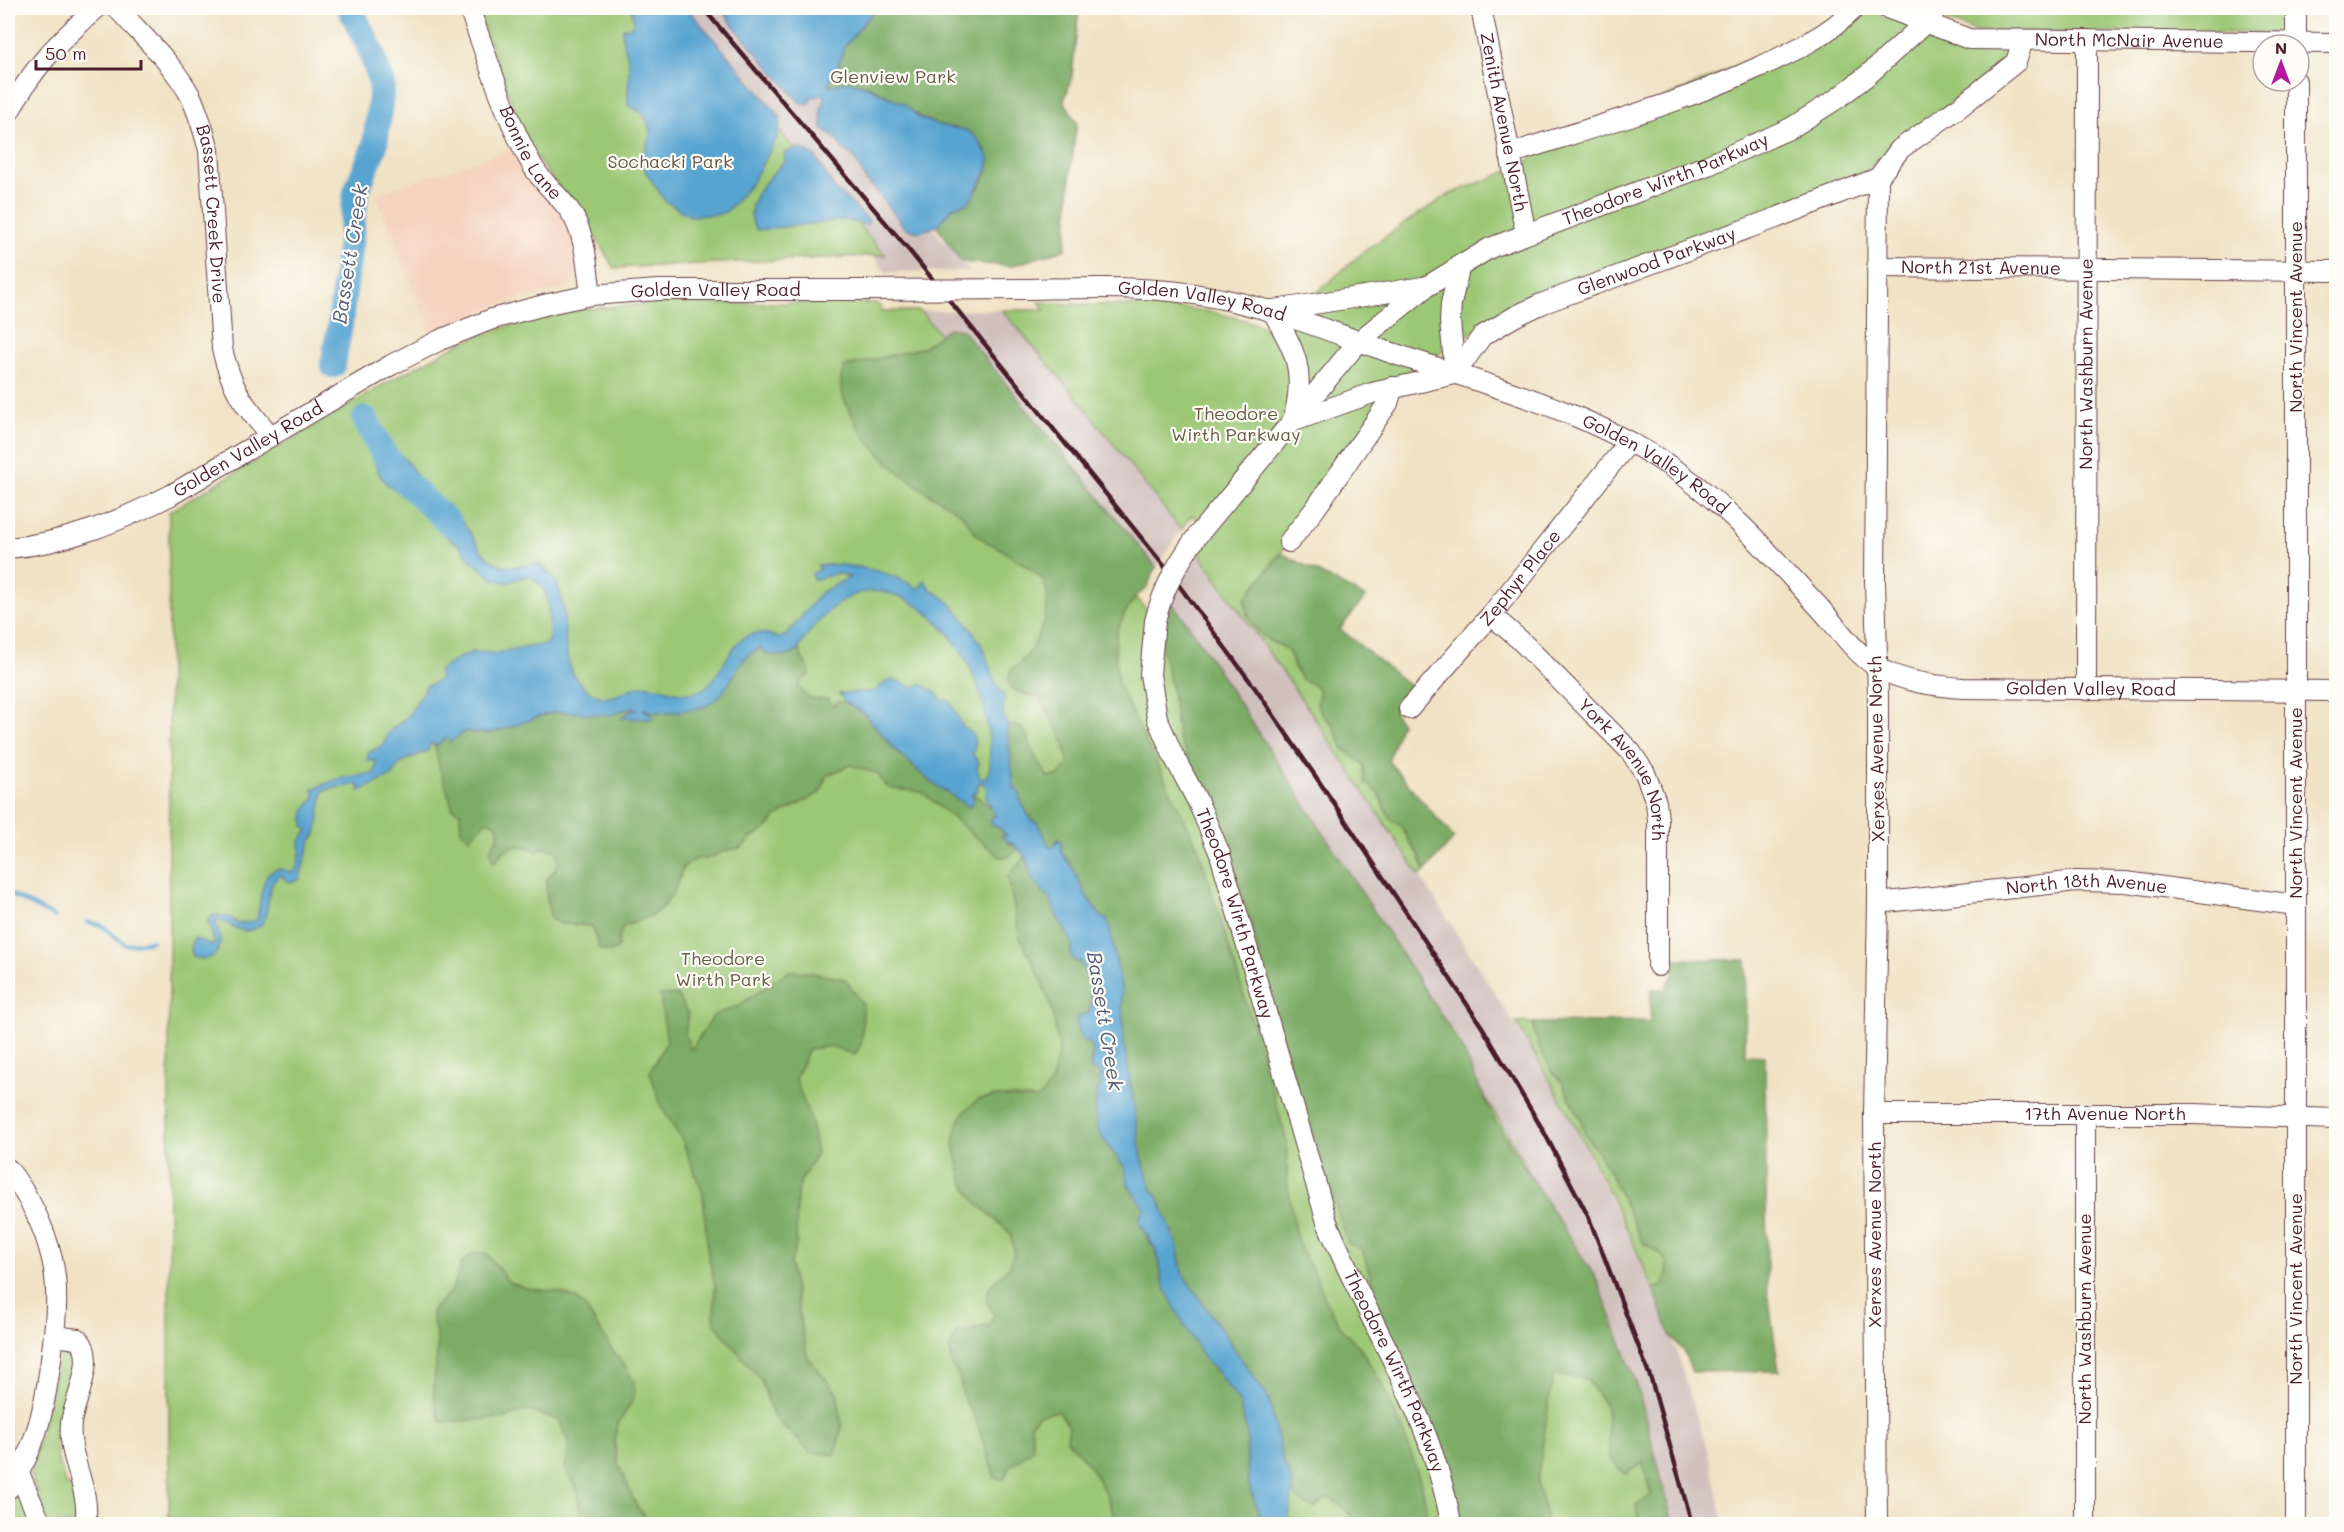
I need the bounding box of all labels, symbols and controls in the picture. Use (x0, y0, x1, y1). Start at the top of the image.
street label: North McNair Avenue (2035, 27, 2224, 53)
street label: Zenith Avenue North (1475, 30, 1534, 213)
scale bar (36, 33, 141, 71)
north arrow (2251, 33, 2311, 93)
text: N (2275, 37, 2287, 58)
text: 50 m (45, 41, 87, 65)
park label: Glenview Park (830, 64, 956, 88)
street label: Bonnie Lane (495, 102, 568, 205)
street label: Bassett Creek Drive (191, 121, 232, 304)
street label: Theodore Wirth Parkway (1559, 127, 1772, 230)
park label: Sochacki Park (608, 149, 732, 173)
water label: Bassett Creek (325, 182, 373, 325)
street label: Glenwood Parkway (1574, 221, 1739, 301)
street label: North Vincent Avenue (2283, 221, 2307, 413)
street label: North 21st Avenue (1901, 254, 2061, 280)
street label: North Washburn Avenue (2073, 258, 2098, 470)
street label: Golden Valley Road (1118, 275, 1289, 326)
street label: Golden Valley Road (630, 277, 801, 303)
street label: Golden Valley Road (168, 395, 327, 502)
park label: Theodore Wirth Parkway (1171, 401, 1301, 446)
street label: Golden Valley Road (1579, 408, 1735, 519)
street label: Zephyr Place (1474, 524, 1566, 631)
street label: Xerxes Avenue North (1862, 656, 1890, 842)
street label: Golden Valley Road (2006, 675, 2176, 701)
street label: York Avenue North (1573, 692, 1671, 841)
street label: North Vincent Avenue (2283, 707, 2307, 899)
street label: Theodore Wirth Parkway (1191, 804, 1280, 1021)
street label: North 18th Avenue (2005, 868, 2169, 900)
park label: Theodore Wirth Park (676, 946, 771, 991)
water label: Bassett Creek (1082, 949, 1130, 1093)
street label: 17th Avenue North (2024, 1101, 2186, 1125)
street label: Xerxes Avenue North (1862, 1142, 1886, 1328)
street label: North Vincent Avenue (2283, 1193, 2307, 1385)
street label: North Washburn Avenue (2072, 1213, 2096, 1425)
street label: Theodore Wirth Parkway (1339, 1266, 1451, 1475)

